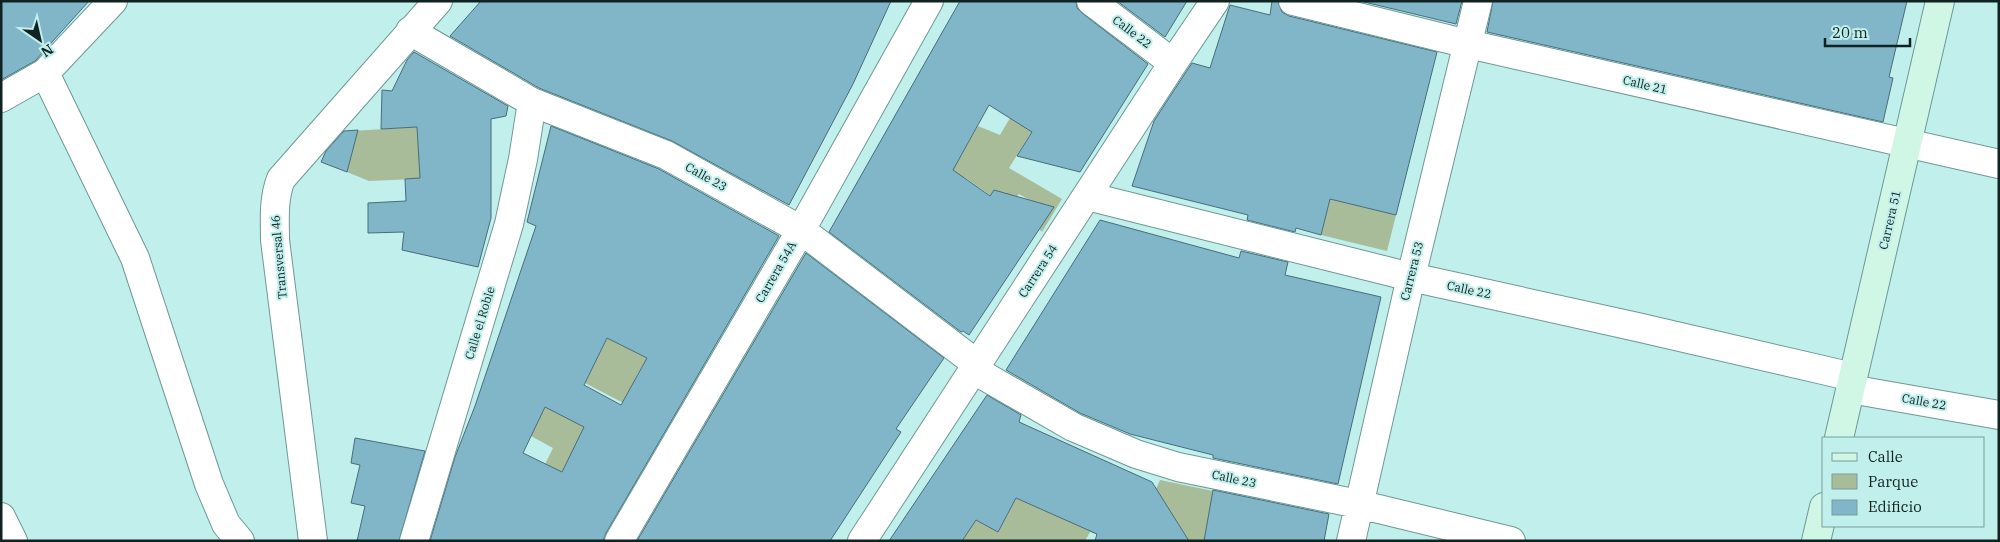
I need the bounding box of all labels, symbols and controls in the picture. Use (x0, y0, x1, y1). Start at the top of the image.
street label: Calle 22 (1110, 12, 1155, 51)
north arrow (15, 15, 65, 65)
scale bar (1825, 15, 1910, 47)
text: 20 m (1832, 23, 1868, 42)
text: N (38, 40, 57, 61)
street label: Calle 21 (1621, 72, 1669, 97)
street label: Calle 23 (683, 159, 730, 194)
street label: Carrera 51 (1875, 189, 1904, 251)
street label: Transversal 46 (267, 214, 290, 300)
street label: Carrera 54A (752, 238, 800, 305)
street label: Carrera 53 (1397, 240, 1426, 302)
street label: Carrera 54 (1015, 241, 1060, 300)
street label: Calle 22 (1446, 277, 1493, 302)
street label: Calle el Roble (461, 285, 498, 361)
street label: Calle 22 (1901, 390, 1948, 413)
legend (1822, 437, 1985, 527)
text: Calle (1868, 447, 1903, 466)
street label: Calle 23 (1211, 466, 1258, 491)
text: Parque (1868, 472, 1918, 491)
text: Edificio (1868, 497, 1922, 516)

